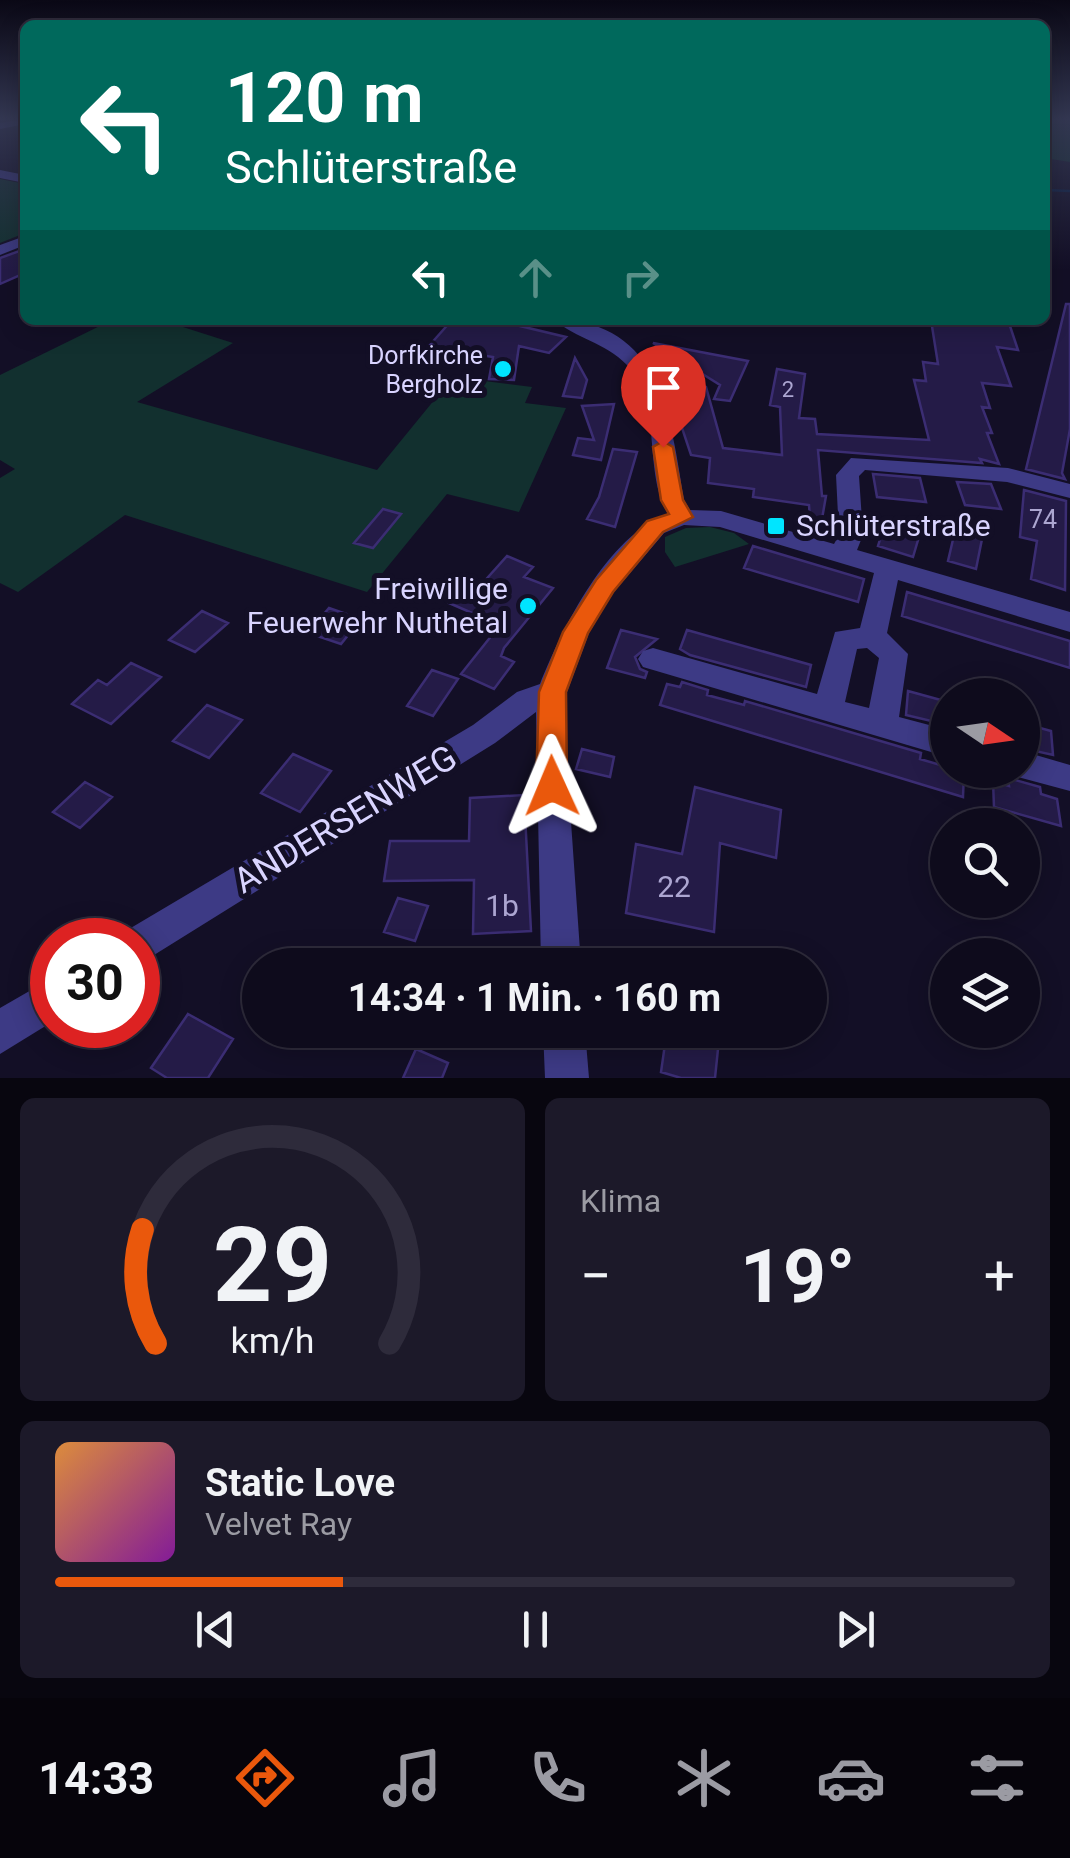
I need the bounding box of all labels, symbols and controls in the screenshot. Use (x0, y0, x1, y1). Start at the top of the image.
text: 120 m (225, 57, 424, 139)
icon: left (60, 60, 190, 190)
text: Schlüterstraße (225, 141, 517, 194)
icon: left (403, 250, 458, 305)
icon: ahead (508, 250, 563, 305)
icon: right (613, 250, 668, 305)
place label: Dorfkirche Bergholz (368, 341, 483, 399)
pin (621, 345, 706, 448)
marker: Dorfkirche Bergholz (492, 358, 514, 380)
icon: arrive (636, 360, 691, 415)
house number: 2 (782, 377, 794, 402)
house number: 74 (1029, 505, 1057, 534)
place label: Schlüterstraße (796, 508, 991, 543)
marker: Schlüterstraße (765, 515, 787, 537)
place label: Freiwillige Feuerwehr Nuthetal (247, 571, 508, 640)
marker: Freiwillige Feuerwehr Nuthetal (517, 595, 539, 617)
north arrow (930, 678, 1040, 788)
map controls (930, 678, 1040, 1048)
position arrow (500, 734, 604, 838)
street label: ANDERSENWEG (226, 737, 464, 902)
button: search (930, 808, 1040, 918)
house number: 22 (657, 869, 691, 904)
house number: 1b (485, 888, 519, 923)
speed limit sign: 30 (30, 918, 160, 1048)
button: layers (930, 938, 1040, 1048)
text: 14:34 · 1 Min. · 160 m (348, 976, 721, 1020)
text: Klima (580, 1182, 661, 1220)
text: 29 (213, 1205, 332, 1326)
text: 19° (740, 1232, 855, 1320)
text: − (580, 1244, 611, 1308)
text: + (984, 1244, 1015, 1308)
text: km/h (231, 1320, 314, 1362)
text: Static Love (205, 1461, 395, 1505)
text: Velvet Ray (205, 1505, 352, 1543)
icon: previous (188, 1602, 243, 1657)
icon: pause (508, 1602, 563, 1657)
icon: next (828, 1602, 883, 1657)
icon: directions (230, 1743, 300, 1813)
icon: music (377, 1743, 447, 1813)
icon: phone (523, 1743, 593, 1813)
icon: climate (669, 1743, 739, 1813)
icon: car (816, 1743, 886, 1813)
icon: filters (962, 1743, 1032, 1813)
text: 14:33 (38, 1752, 154, 1805)

